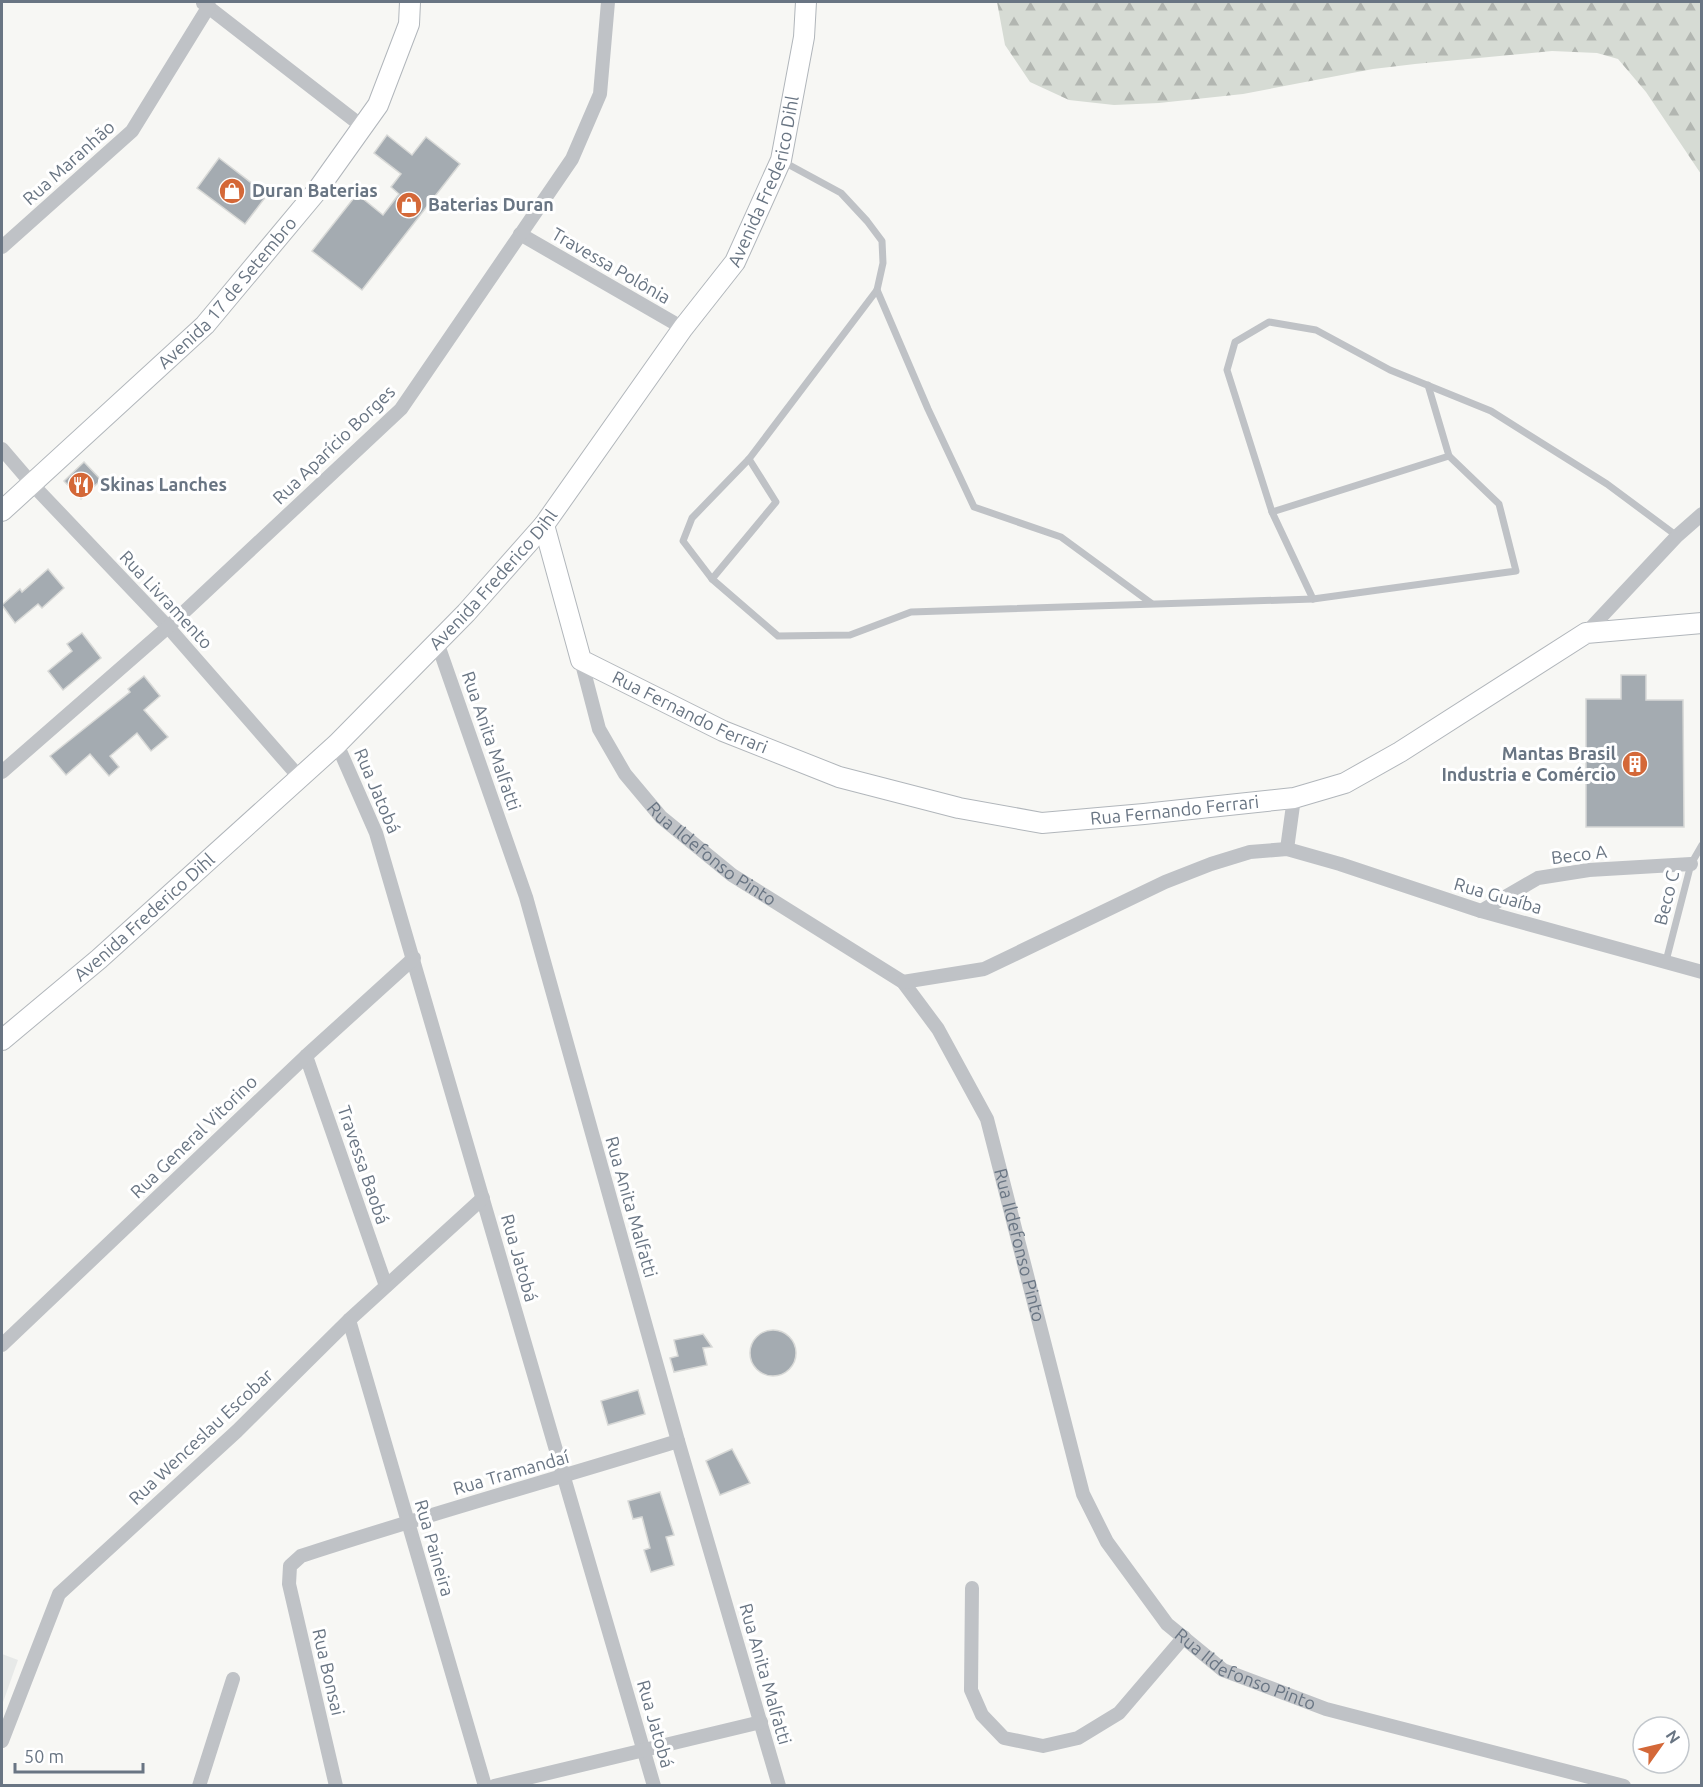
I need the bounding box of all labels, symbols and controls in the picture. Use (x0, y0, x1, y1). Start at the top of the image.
street label: Avenida Frederico Dihl (723, 94, 802, 270)
street label: Rua Maranhão (18, 116, 118, 209)
shop icon: Duran Baterias (217, 176, 247, 206)
place label: Duran Baterias (252, 180, 378, 200)
shop icon: Baterias Duran (394, 190, 424, 220)
place label: Baterias Duran (428, 194, 554, 214)
street label: Avenida 17 de Setembro (153, 212, 300, 372)
street label: Travessa Polônia (549, 223, 674, 307)
street label: Rua Aparício Borges (268, 381, 399, 508)
restaurant icon: Skinas Lanches (66, 470, 96, 500)
place label: Skinas Lanches (100, 474, 227, 494)
street label: Avenida Frederico Dihl (425, 505, 561, 653)
street label: Rua Livramento (116, 546, 217, 652)
street label: Rua Fernando Ferrari (609, 666, 771, 757)
street label: Rua Anita Malfatti (459, 668, 525, 813)
place label: Mantas Brasil Industria e Comércio (1441, 743, 1617, 784)
street label: Rua Jatobá (351, 745, 405, 836)
building icon: Mantas Brasil Industria e Comércio (1620, 749, 1650, 779)
street label: Rua Fernando Ferrari (1089, 791, 1260, 828)
street label: Rua Ildefonso Pinto (644, 797, 780, 909)
street label: Beco A (1550, 841, 1608, 867)
street label: Avenida Frederico Dihl (70, 849, 218, 985)
street label: Beco C (1650, 868, 1682, 927)
street label: Rua Guaíba (1452, 873, 1545, 917)
street label: Rua General Vitorino (126, 1071, 261, 1202)
street label: Travessa Baobá (334, 1103, 394, 1227)
street label: Rua Anita Malfatti (602, 1134, 662, 1280)
street label: Rua Ildefonso Pinto (991, 1166, 1050, 1324)
street label: Rua Jatobá (498, 1212, 542, 1304)
street label: Rua Wenceslau Escobar (124, 1364, 276, 1508)
street label: Rua Tramandaí (451, 1446, 572, 1498)
street label: Rua Paineira (412, 1497, 458, 1598)
street label: Rua Anita Malfatti (736, 1601, 796, 1747)
street label: Rua Ildefonso Pinto (1171, 1624, 1319, 1713)
street label: Rua Bonsai (309, 1626, 349, 1717)
street label: Rua Jatobá (634, 1678, 678, 1770)
north arrow (1631, 1715, 1691, 1775)
text: N (1663, 1727, 1684, 1747)
scale bar (15, 1736, 142, 1774)
text: 50 m (24, 1746, 64, 1766)

